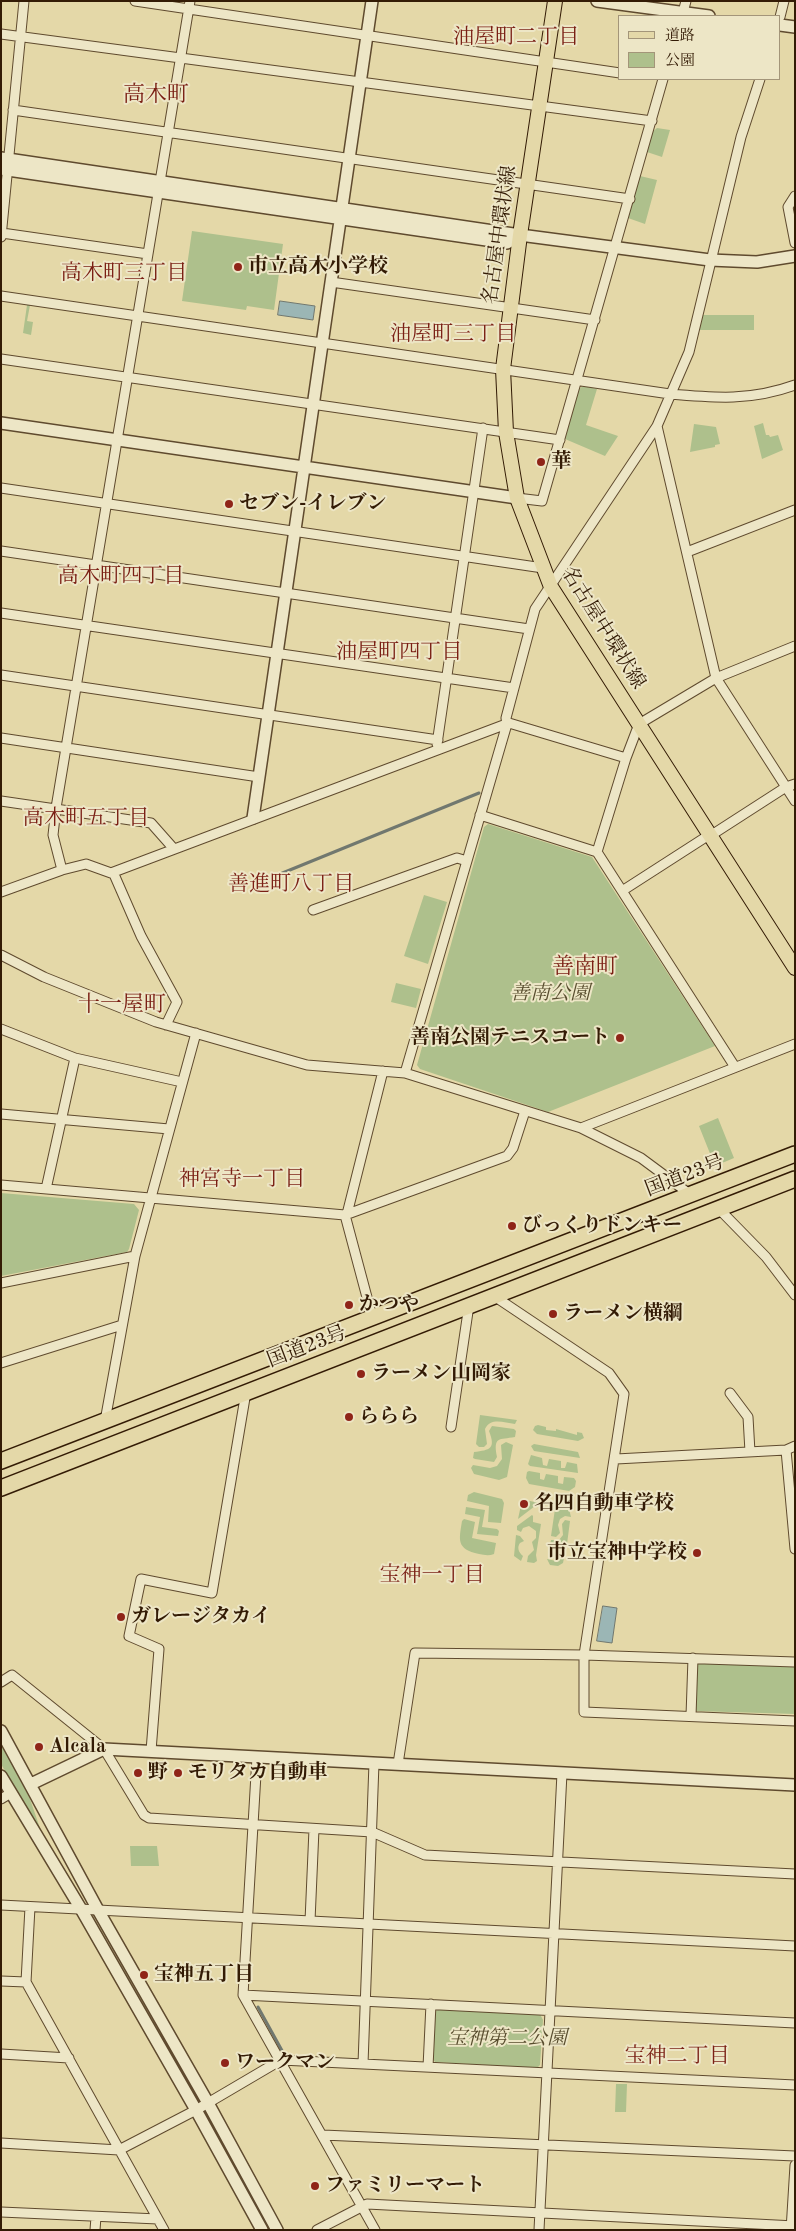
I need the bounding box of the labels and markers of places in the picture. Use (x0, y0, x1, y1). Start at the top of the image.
place label: 市立高木小学校 (248, 255, 388, 279)
marker: 市立高木小学校 (232, 261, 244, 273)
place label: 華 (551, 450, 571, 474)
marker: 華 (535, 456, 547, 468)
place label: セブン-イレブン (239, 492, 386, 516)
marker: セブン-イレブン (223, 498, 235, 510)
place label: 善南公園テニスコート (410, 1026, 610, 1050)
marker: 善南公園テニスコート (614, 1032, 626, 1044)
place label: びっくりドンキー (522, 1214, 682, 1238)
marker: びっくりドンキー (506, 1220, 518, 1232)
place label: かつや (359, 1293, 419, 1317)
marker: かつや (343, 1299, 355, 1311)
place label: ラーメン横綱 (563, 1302, 683, 1326)
marker: ラーメン横綱 (547, 1308, 559, 1320)
place label: ラーメン山岡家 (371, 1362, 511, 1386)
marker: ラーメン山岡家 (355, 1368, 367, 1380)
place label: ららら (359, 1405, 419, 1429)
marker: ららら (343, 1411, 355, 1423)
place label: 名四自動車学校 (534, 1492, 674, 1516)
marker: 名四自動車学校 (518, 1498, 530, 1510)
place label: 市立宝神中学校 (547, 1541, 687, 1565)
marker: 市立宝神中学校 (691, 1547, 703, 1559)
place label: ガレージタカイ (131, 1605, 271, 1629)
marker: ガレージタカイ (115, 1611, 127, 1623)
place label: Alcala (49, 1735, 106, 1759)
marker: Alcala (33, 1741, 45, 1753)
place label: 野 (148, 1761, 168, 1785)
place label: モリタカ自動車 (188, 1761, 328, 1785)
marker: 野 (132, 1767, 144, 1779)
marker: モリタカ自動車 (172, 1767, 184, 1779)
place label: 宝神五丁目 (154, 1963, 254, 1987)
marker: 宝神五丁目 (138, 1969, 150, 1981)
place label: ワークマン (235, 2051, 335, 2075)
marker: ワークマン (219, 2057, 231, 2069)
place label: ファミリーマート (325, 2174, 485, 2198)
marker: ファミリーマート (309, 2180, 321, 2192)

